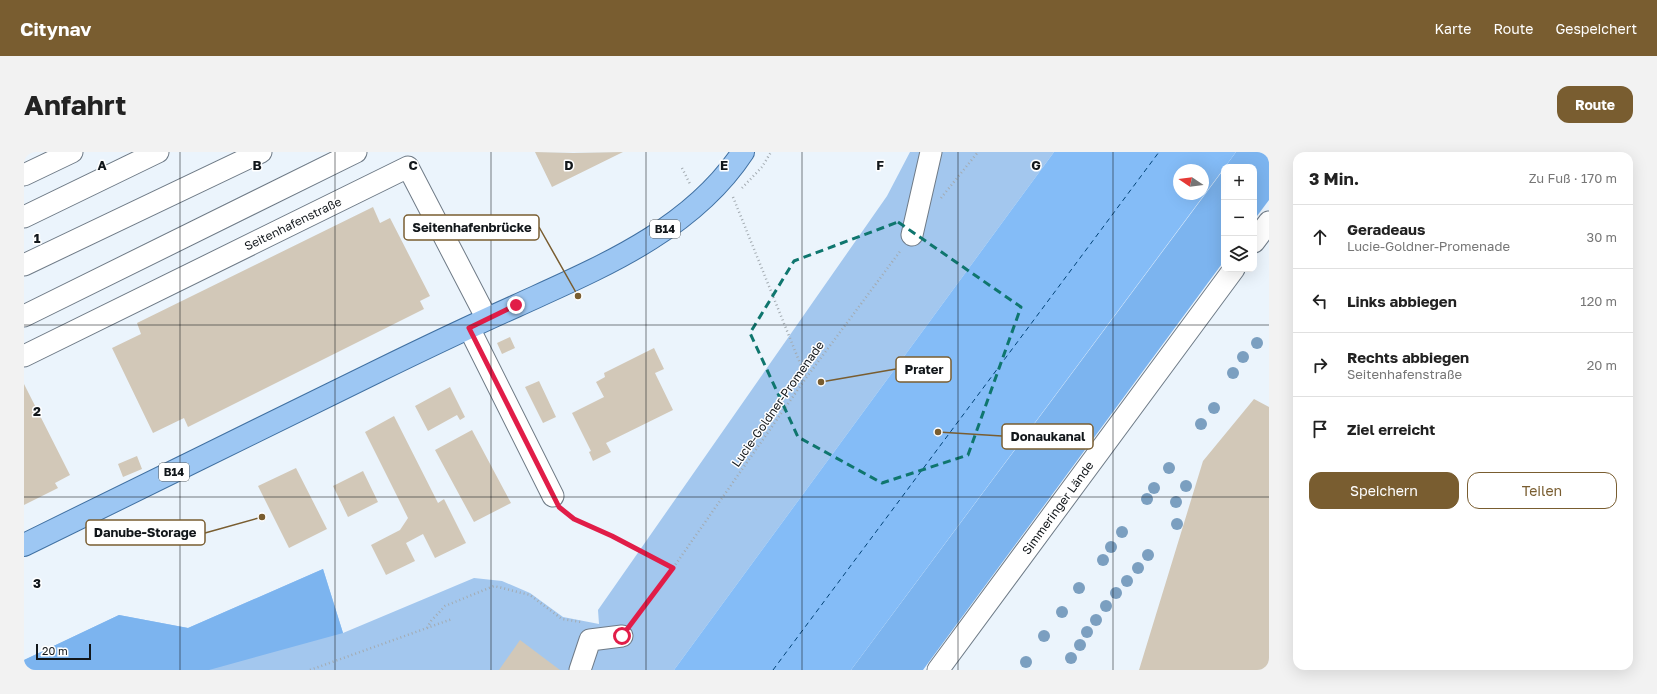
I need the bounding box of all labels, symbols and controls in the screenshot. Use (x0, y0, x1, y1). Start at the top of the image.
text: Citynav (20, 17, 92, 40)
text: Karte (1435, 20, 1471, 37)
text: Route (1493, 20, 1533, 37)
text: Gespeichert (1555, 20, 1637, 37)
button: Route (1557, 86, 1633, 123)
text: Anfahrt (24, 88, 126, 121)
text: A (97, 157, 107, 173)
text: B (252, 157, 262, 173)
text: C (408, 157, 418, 173)
text: D (564, 157, 574, 173)
text: E (720, 157, 728, 173)
text: F (876, 157, 884, 173)
text: G (1031, 157, 1041, 173)
north arrow (1173, 164, 1209, 200)
map controls (1221, 164, 1257, 272)
button: + (1221, 164, 1257, 200)
text: 3 Min. (1309, 168, 1359, 189)
text: Zu Fuß · 170 m (1529, 170, 1617, 186)
street label: Seitenhafenstraße (242, 194, 344, 254)
button: − (1221, 200, 1257, 236)
callout: Seitenhafenbrücke (404, 215, 539, 240)
text: Seitenhafenbrücke (412, 219, 532, 235)
road number: B14 (650, 220, 680, 238)
text: Geradeaus (1347, 220, 1425, 238)
icon: ahead (1309, 226, 1331, 248)
text: 30 m (1587, 229, 1617, 245)
text: 1 (34, 230, 41, 246)
button: layers (1221, 236, 1257, 272)
text: Lucie-Goldner-Promenade (1347, 238, 1510, 254)
icon: left (1309, 290, 1331, 312)
text: Links abbiegen (1347, 292, 1457, 310)
text: 120 m (1580, 293, 1617, 309)
route end (507, 296, 525, 314)
street label: Lucie-Goldner-Promenade (728, 338, 827, 470)
text: Rechts abbiegen (1347, 348, 1469, 366)
icon: right (1309, 354, 1331, 376)
callout: Prater (896, 357, 951, 382)
text: 20 m (1587, 357, 1617, 373)
text: Prater (904, 361, 944, 377)
text: Seitenhafenstraße (1347, 366, 1462, 382)
text: 2 (33, 403, 41, 419)
icon: arrive (1309, 418, 1331, 440)
text: Ziel erreicht (1347, 420, 1435, 438)
callout: Donaukanal (1002, 424, 1093, 449)
text: Donaukanal (1011, 428, 1086, 444)
street label: Simmeringer Lände (1019, 458, 1097, 557)
road number: B14 (159, 463, 189, 481)
button: Speichern (1309, 472, 1459, 509)
button: Teilen (1467, 472, 1617, 509)
callout: Danube-Storage (86, 520, 205, 545)
text: Danube-Storage (94, 524, 197, 540)
text: 3 (33, 575, 41, 591)
route start (613, 627, 631, 645)
scale bar (36, 642, 91, 661)
text: 20 m (42, 644, 68, 657)

